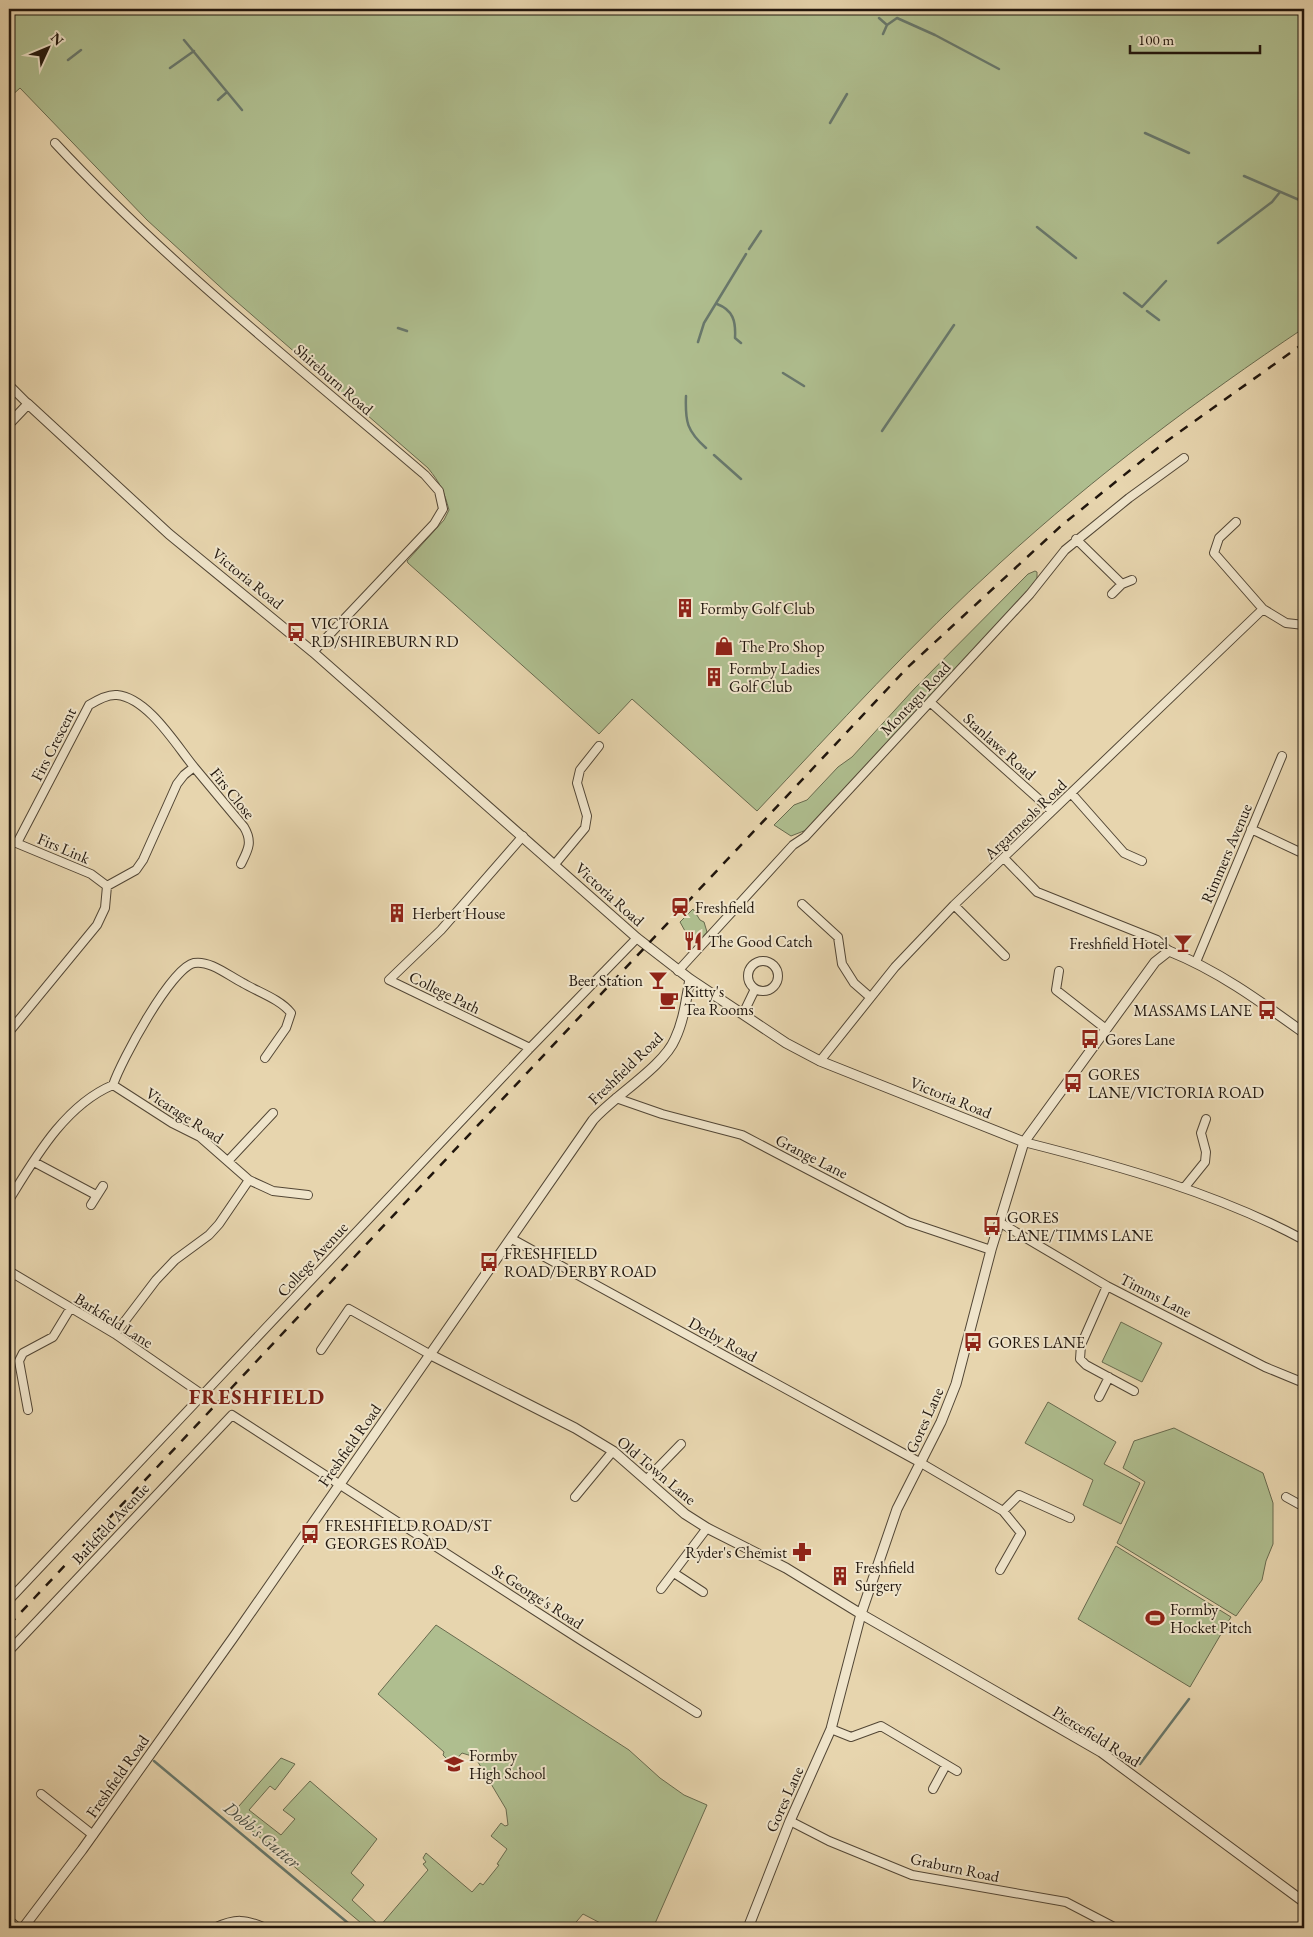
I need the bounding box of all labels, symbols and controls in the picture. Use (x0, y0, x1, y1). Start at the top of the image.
north arrow (22, 22, 72, 72)
scale bar (1130, 22, 1260, 54)
text: N (47, 29, 68, 50)
text: 100 m (1138, 30, 1175, 49)
street label: Shireburn Road (290, 339, 378, 420)
street label: Victoria Road (208, 543, 288, 614)
building icon: Formby Golf Club (674, 597, 696, 619)
place label: Formby Golf Club (700, 598, 815, 619)
place label: VICTORIA RD/SHIREBURN RD (311, 613, 459, 652)
bus stop icon: VICTORIA RD/SHIREBURN RD (285, 621, 307, 643)
shop icon: The Pro Shop (713, 635, 735, 657)
place label: The Pro Shop (739, 636, 825, 657)
street label: Montagu Road (876, 656, 956, 740)
place label: Formby Ladies Golf Club (729, 658, 820, 697)
building icon: Formby Ladies Golf Club (703, 666, 725, 688)
street label: Firs Crescent (26, 704, 81, 785)
street label: Stanlawe Road (959, 708, 1041, 785)
street label: Firs Close (205, 763, 260, 823)
street label: Argarmeols Road (979, 774, 1072, 865)
street label: Rimmers Avenue (1196, 800, 1257, 906)
street label: Firs Link (34, 828, 94, 869)
street label: Victoria Road (571, 858, 649, 932)
station icon: Freshfield (669, 896, 691, 918)
place label: Freshfield (695, 897, 756, 918)
building icon: Herbert House (386, 902, 408, 924)
place label: Herbert House (412, 903, 505, 924)
restaurant icon: The Good Catch (682, 930, 704, 952)
place label: The Good Catch (708, 931, 813, 952)
bar icon: Freshfield Hotel (1172, 932, 1194, 954)
place label: Freshfield Hotel (1069, 933, 1168, 954)
street label: College Path (406, 966, 484, 1019)
bar icon: Beer Station (647, 969, 669, 991)
place label: Beer Station (569, 970, 644, 991)
place label: Kitty's Tea Rooms (684, 981, 754, 1020)
cafe icon: Kitty's Tea Rooms (658, 989, 680, 1011)
bus stop icon: MASSAMS LANE (1256, 999, 1278, 1021)
place label: MASSAMS LANE (1133, 1000, 1252, 1021)
street label: Freshfield Road (583, 1027, 668, 1109)
bus stop icon: Gores Lane (1079, 1028, 1101, 1050)
place label: Gores Lane (1105, 1029, 1175, 1050)
place label: GORES LANE/VICTORIA ROAD (1088, 1064, 1264, 1103)
street label: Victoria Road (907, 1072, 996, 1124)
bus stop icon: GORES LANE/VICTORIA ROAD (1062, 1072, 1084, 1094)
street label: Vicarage Road (142, 1082, 228, 1149)
street label: Grange Lane (772, 1129, 852, 1184)
place label: GORES LANE/TIMMS LANE (1007, 1207, 1153, 1246)
bus stop icon: GORES LANE/TIMMS LANE (981, 1215, 1003, 1237)
street label: College Avenue (272, 1217, 353, 1301)
place label: FRESHFIELD ROAD/DERBY ROAD (504, 1243, 656, 1282)
bus stop icon: FRESHFIELD ROAD/DERBY ROAD (478, 1251, 500, 1273)
street label: Timms Lane (1116, 1268, 1195, 1323)
street label: Barkfield Lane (71, 1288, 157, 1353)
street label: Derby Road (685, 1312, 762, 1367)
bus stop icon: GORES LANE (962, 1331, 984, 1353)
place label: GORES LANE (988, 1332, 1085, 1353)
district label: FRESHFIELD (189, 1383, 325, 1410)
street label: Gores Lane (901, 1384, 948, 1456)
street label: Freshfield Road (313, 1399, 386, 1491)
street label: Old Town Lane (613, 1431, 701, 1510)
street label: Barkfield Avenue (67, 1478, 154, 1569)
place label: FRESHFIELD ROAD/ST GEORGES ROAD (325, 1515, 492, 1554)
bus stop icon: FRESHFIELD ROAD/ST GEORGES ROAD (299, 1523, 321, 1545)
pharmacy icon: Ryder's Chemist (791, 1541, 813, 1563)
place label: Ryder's Chemist (685, 1542, 787, 1563)
place label: Freshfield Surgery (855, 1557, 916, 1596)
street label: St George's Road (488, 1559, 588, 1634)
building icon: Freshfield Surgery (829, 1565, 851, 1587)
place label: Formby Hocket Pitch (1170, 1599, 1252, 1638)
sports icon: Formby Hocket Pitch (1144, 1607, 1166, 1629)
street label: Piercefield Road (1049, 1701, 1145, 1772)
street label: Freshfield Road (81, 1730, 154, 1822)
place label: Formby High School (469, 1745, 546, 1784)
school or university icon: Formby High School (443, 1753, 465, 1775)
street label: Gores Lane (761, 1763, 808, 1835)
water label: Dobb's Gutter (219, 1795, 306, 1874)
street label: Graburn Road (908, 1848, 1002, 1887)

